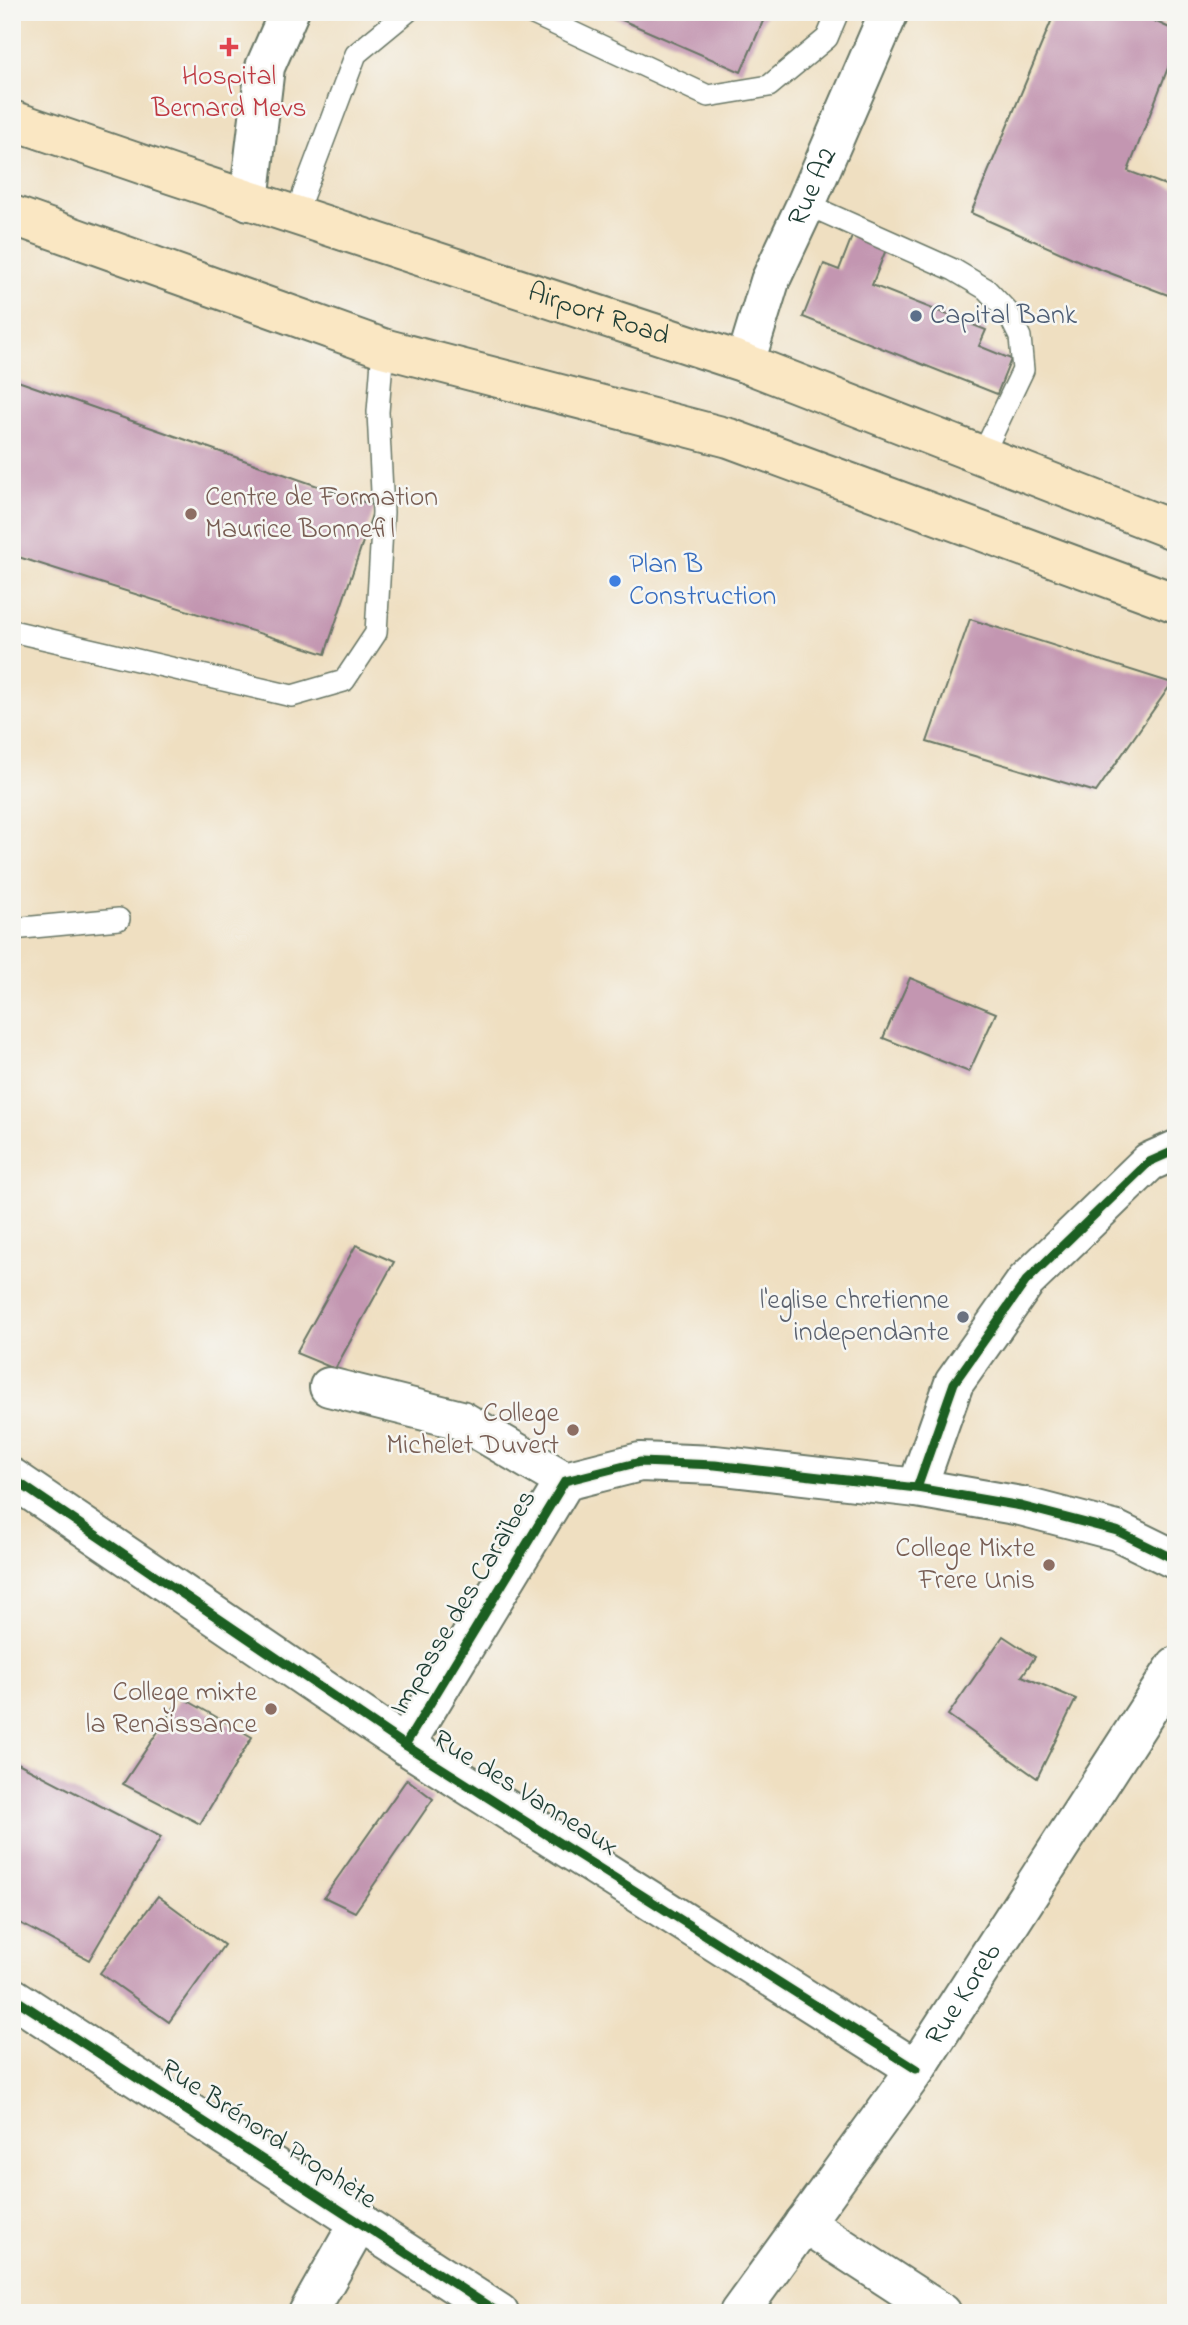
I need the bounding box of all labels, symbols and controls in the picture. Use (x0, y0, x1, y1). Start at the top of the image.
marker: Hospital Bernard Mevs (219, 37, 239, 57)
place label: Hospital Bernard Mevs (150, 57, 307, 130)
street label: Rue A2 (778, 141, 848, 233)
street label: Airport Road (522, 272, 675, 357)
place label: Capital Bank (930, 296, 1078, 337)
marker: Capital Bank (908, 308, 924, 324)
place label: Centre de Formation Maurice Bonnefil (205, 478, 438, 551)
marker: Centre de Formation Maurice Bonnefil (183, 506, 199, 522)
place label: Plan B Construction (629, 545, 776, 618)
marker: Plan B Construction (607, 573, 623, 589)
place label: l'eglise chretienne independante (760, 1281, 949, 1354)
marker: l'eglise chretienne independante (955, 1309, 971, 1325)
place label: College Michelet Duvert (386, 1394, 559, 1467)
marker: College Michelet Duvert (565, 1422, 581, 1438)
street label: Impasse des Caraïbes (380, 1482, 548, 1724)
place label: College Mixte Frere Unis (895, 1529, 1035, 1602)
marker: College Mixte Frere Unis (1041, 1557, 1057, 1573)
place label: College mixte la Renaissance (86, 1673, 257, 1746)
marker: College mixte la Renaissance (263, 1701, 279, 1717)
street label: Rue des Vanneaux (424, 1720, 626, 1868)
street label: Rue Koreb (916, 1935, 1013, 2054)
street label: Rue Brénord Prophète (152, 2050, 385, 2221)

